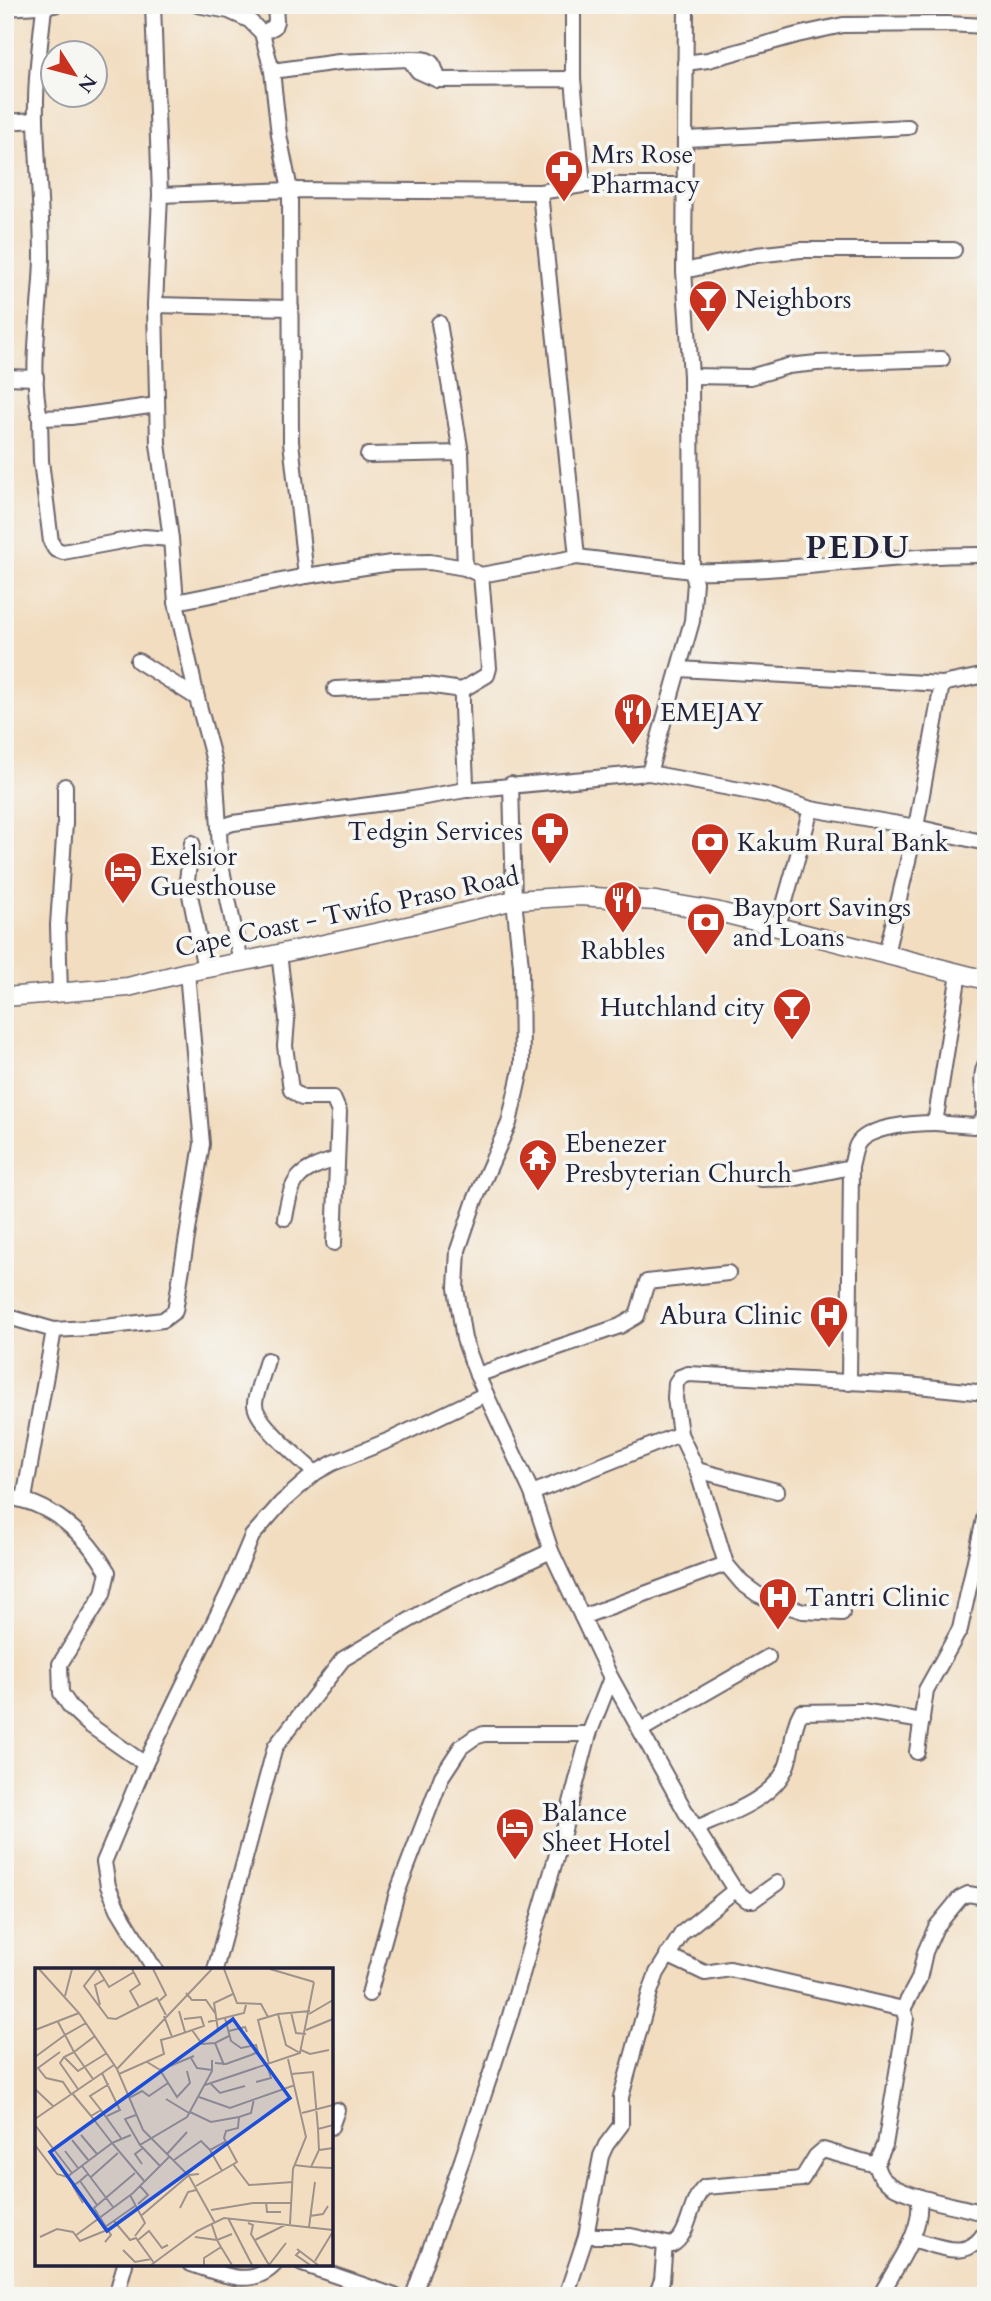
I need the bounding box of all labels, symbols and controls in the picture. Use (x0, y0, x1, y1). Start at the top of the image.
north arrow (38, 38, 108, 108)
text: N (71, 69, 102, 98)
place label: Mrs Rose Pharmacy (591, 137, 700, 202)
pharmacy icon: Mrs Rose Pharmacy (543, 148, 585, 203)
bar icon: Neighbors (687, 278, 729, 333)
place label: Neighbors (735, 282, 851, 317)
district label: PEDU (805, 525, 911, 570)
restaurant icon: EMEJAY (612, 691, 654, 746)
place label: EMEJAY (660, 695, 764, 730)
pharmacy icon: Tedgin Services (529, 810, 571, 865)
place label: Tedgin Services (348, 814, 523, 849)
bank icon: Kakum Rural Bank (689, 821, 731, 876)
place label: Kakum Rural Bank (737, 825, 949, 860)
place label: Exelsior Guesthouse (150, 839, 277, 904)
hotel icon: Exelsior Guesthouse (102, 850, 144, 905)
street label: Cape Coast - Twifo Praso Road (172, 858, 522, 966)
restaurant icon: Rabbles (602, 879, 644, 934)
place label: Bayport Savings and Loans (733, 890, 911, 955)
bank icon: Bayport Savings and Loans (685, 901, 727, 956)
place label: Rabbles (581, 933, 665, 968)
bar icon: Hutchland city (771, 986, 813, 1041)
place label: Hutchland city (600, 990, 765, 1025)
place label: Ebenezer Presbyterian Church (565, 1126, 792, 1191)
temple icon: Ebenezer Presbyterian Church (517, 1137, 559, 1192)
hospital icon: Abura Clinic (808, 1294, 850, 1349)
place label: Abura Clinic (660, 1298, 802, 1333)
hospital icon: Tantri Clinic (757, 1576, 799, 1631)
place label: Tantri Clinic (805, 1580, 950, 1615)
place label: Balance Sheet Hotel (542, 1795, 671, 1860)
hotel icon: Balance Sheet Hotel (494, 1806, 536, 1861)
inset map (35, 1968, 332, 2266)

